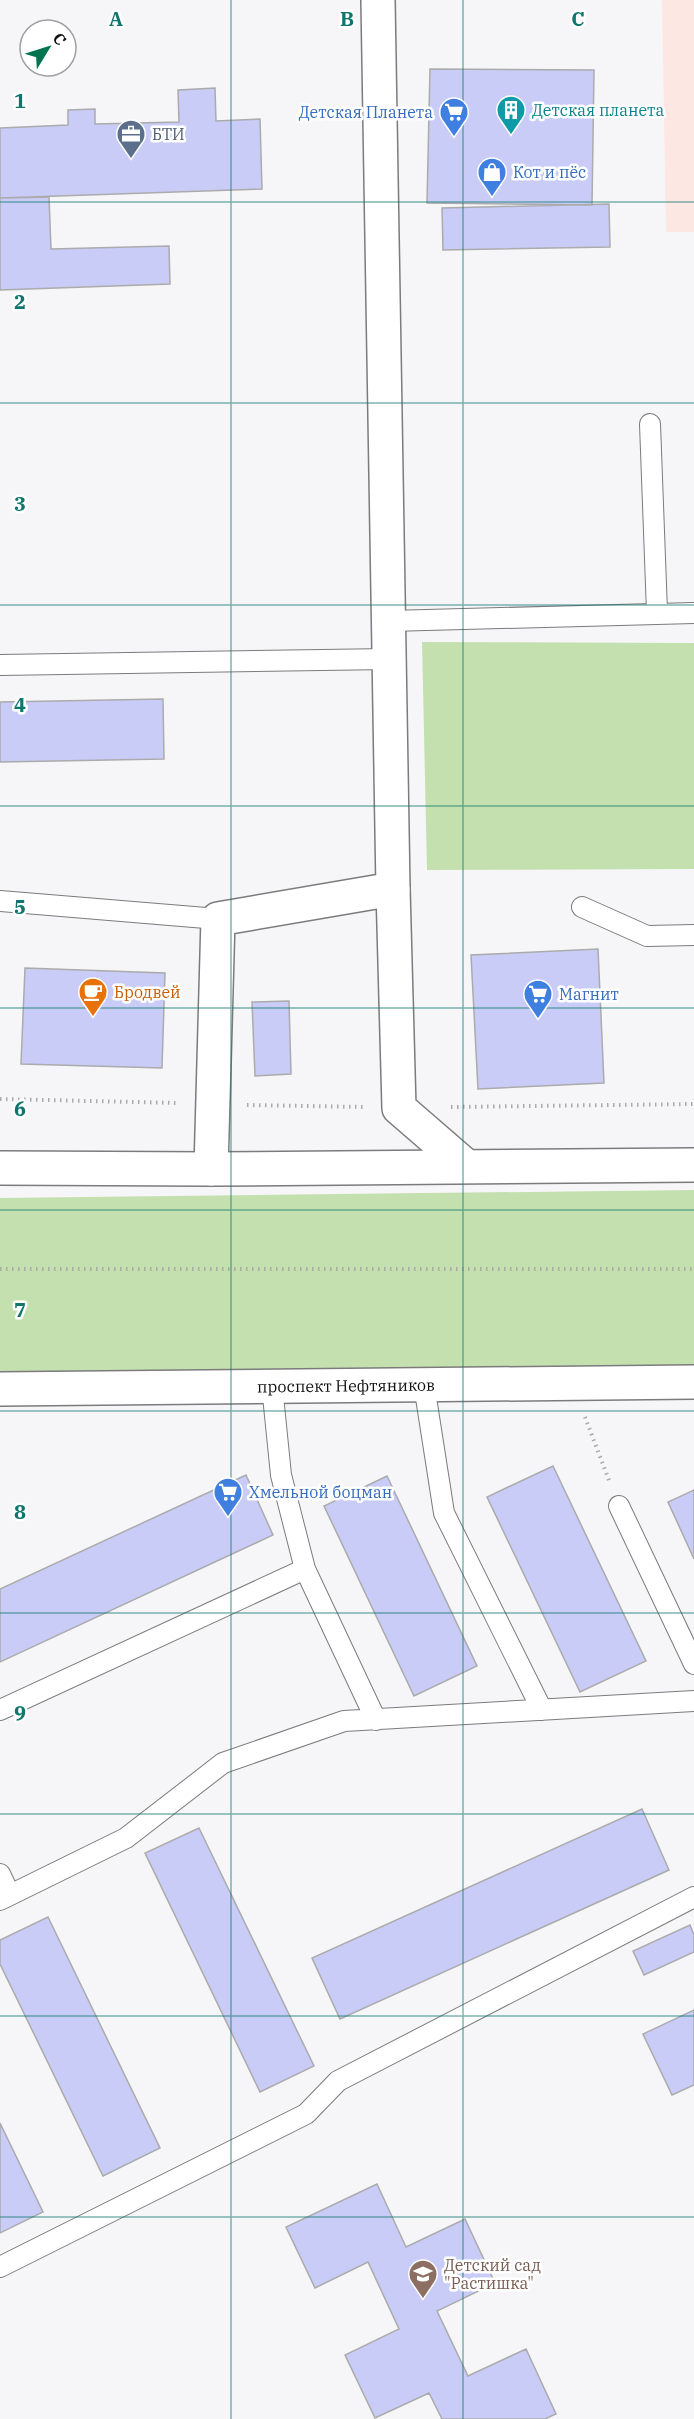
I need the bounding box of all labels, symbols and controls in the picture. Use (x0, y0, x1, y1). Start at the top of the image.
text: A (109, 5, 123, 32)
text: B (340, 5, 354, 32)
text: C (571, 5, 585, 32)
north arrow (18, 18, 78, 78)
text: С (49, 28, 71, 49)
text: 1 (14, 87, 26, 114)
building icon: Детская планета (495, 94, 527, 136)
supermarket icon: Детская Планета (438, 96, 470, 138)
place label: Детская планета (532, 100, 665, 120)
place label: Детская Планета (299, 102, 433, 122)
office icon: БТИ (115, 118, 147, 160)
place label: БТИ (152, 124, 185, 144)
shop icon: Кот и пёс (476, 156, 508, 198)
place label: Кот и пёс (513, 162, 586, 182)
text: 2 (14, 288, 26, 315)
text: 3 (14, 490, 26, 517)
text: 4 (14, 691, 26, 718)
text: 5 (14, 893, 26, 920)
cafe icon: Бродвей (77, 976, 109, 1018)
supermarket icon: Магнит (522, 978, 554, 1020)
place label: Бродвей (114, 982, 181, 1002)
place label: Магнит (559, 984, 619, 1004)
text: 6 (14, 1095, 26, 1122)
text: 7 (14, 1296, 26, 1323)
street label: проспект Нефтяников (257, 1375, 435, 1396)
supermarket icon: Хмельной боцман (212, 1476, 244, 1518)
place label: Хмельной боцман (249, 1482, 392, 1502)
text: 8 (14, 1498, 26, 1525)
text: 9 (14, 1699, 26, 1726)
place label: Детский сад "Растишка" (444, 2255, 541, 2293)
school or university icon: Детский сад "Растишка" (407, 2258, 439, 2300)

